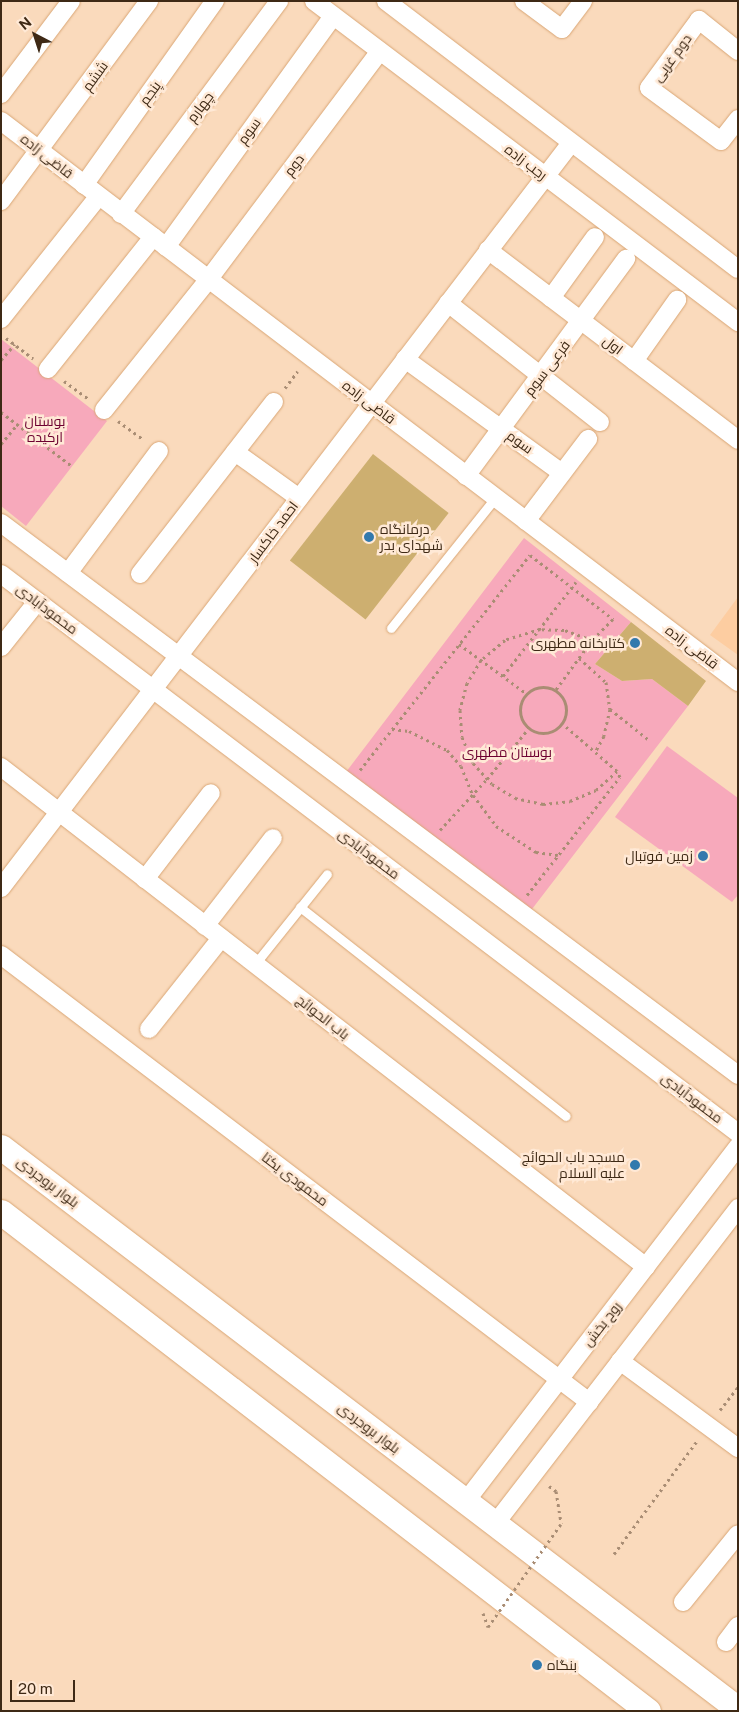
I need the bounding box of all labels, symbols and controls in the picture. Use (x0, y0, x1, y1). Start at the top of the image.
north arrow (10, 10, 60, 60)
text: N (16, 14, 35, 33)
street label: دوم غربی (649, 31, 695, 85)
street label: ششم (79, 58, 111, 94)
street label: پنجم (136, 78, 164, 108)
street label: چهارم (183, 89, 217, 125)
street label: سوم (234, 115, 264, 147)
street label: قاضی زاده (17, 130, 77, 182)
street label: رجب زاده (502, 141, 550, 183)
street label: دوم (280, 151, 308, 179)
street label: اول (600, 332, 626, 358)
street label: فرعی سوم (521, 337, 573, 399)
street label: قاضی زاده (339, 377, 399, 427)
park label: بوستان ارکیده (25, 413, 65, 446)
street label: سوم (504, 427, 536, 457)
street label: احمد خاکسار (245, 498, 301, 566)
place label: درمانگاه شهدای بدر (380, 521, 443, 554)
marker: درمانگاه شهدای بدر (362, 530, 376, 544)
street label: محمودآبادی (13, 580, 81, 638)
street label: قاضی زاده (662, 622, 722, 672)
place label: کتابخانه مطهری (531, 635, 625, 651)
marker: کتابخانه مطهری (629, 637, 641, 649)
park label: بوستان مطهری (462, 744, 552, 760)
street label: محمودآبادی (335, 825, 403, 883)
place label: زمین فوتبال (625, 848, 693, 864)
marker: زمین فوتبال (697, 850, 709, 862)
street label: باب الحوائج (293, 991, 353, 1043)
street label: محمودآبادی (658, 1069, 726, 1127)
street label: محمودی یکتا (258, 1149, 332, 1209)
place label: مسجد باب الحوائج علیه السلام (522, 1149, 625, 1182)
street label: بلوار بروجردی (13, 1153, 83, 1211)
marker: مسجد باب الحوائج علیه السلام (629, 1159, 641, 1171)
street label: روح بخش (579, 1298, 625, 1350)
street label: بلوار بروجردی (334, 1399, 404, 1457)
place label: بنگاه (547, 1657, 577, 1673)
marker: بنگاه (531, 1659, 543, 1671)
scale bar (12, 1670, 78, 1702)
text: 20 m (18, 1680, 53, 1697)

